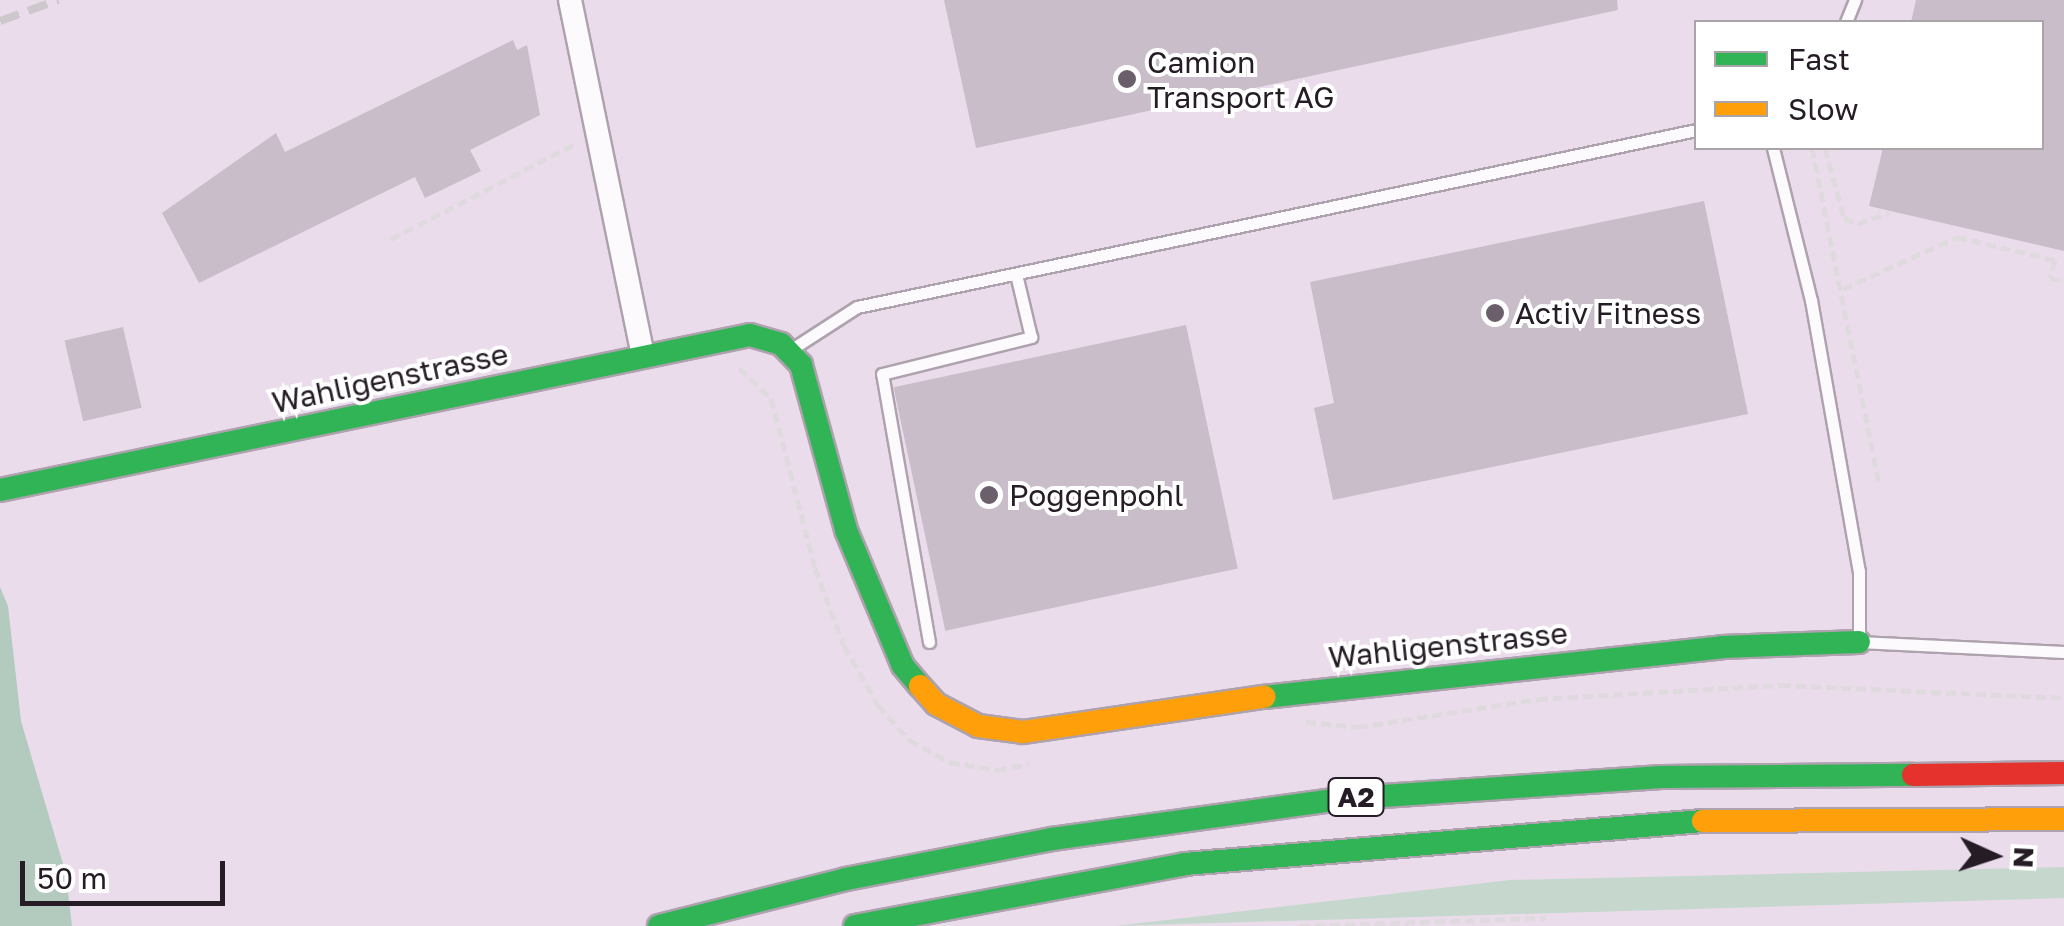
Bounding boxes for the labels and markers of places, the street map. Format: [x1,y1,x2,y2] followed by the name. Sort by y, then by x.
[1147,44,1334,114] place label: Camion Transport AG
[1116,68,1138,90] marker: Camion Transport AG
[1515,295,1701,331] place label: Activ Fitness
[1484,302,1506,324] marker: Activ Fitness
[1009,477,1184,513] place label: Poggenpohl
[978,484,1000,506] marker: Poggenpohl

